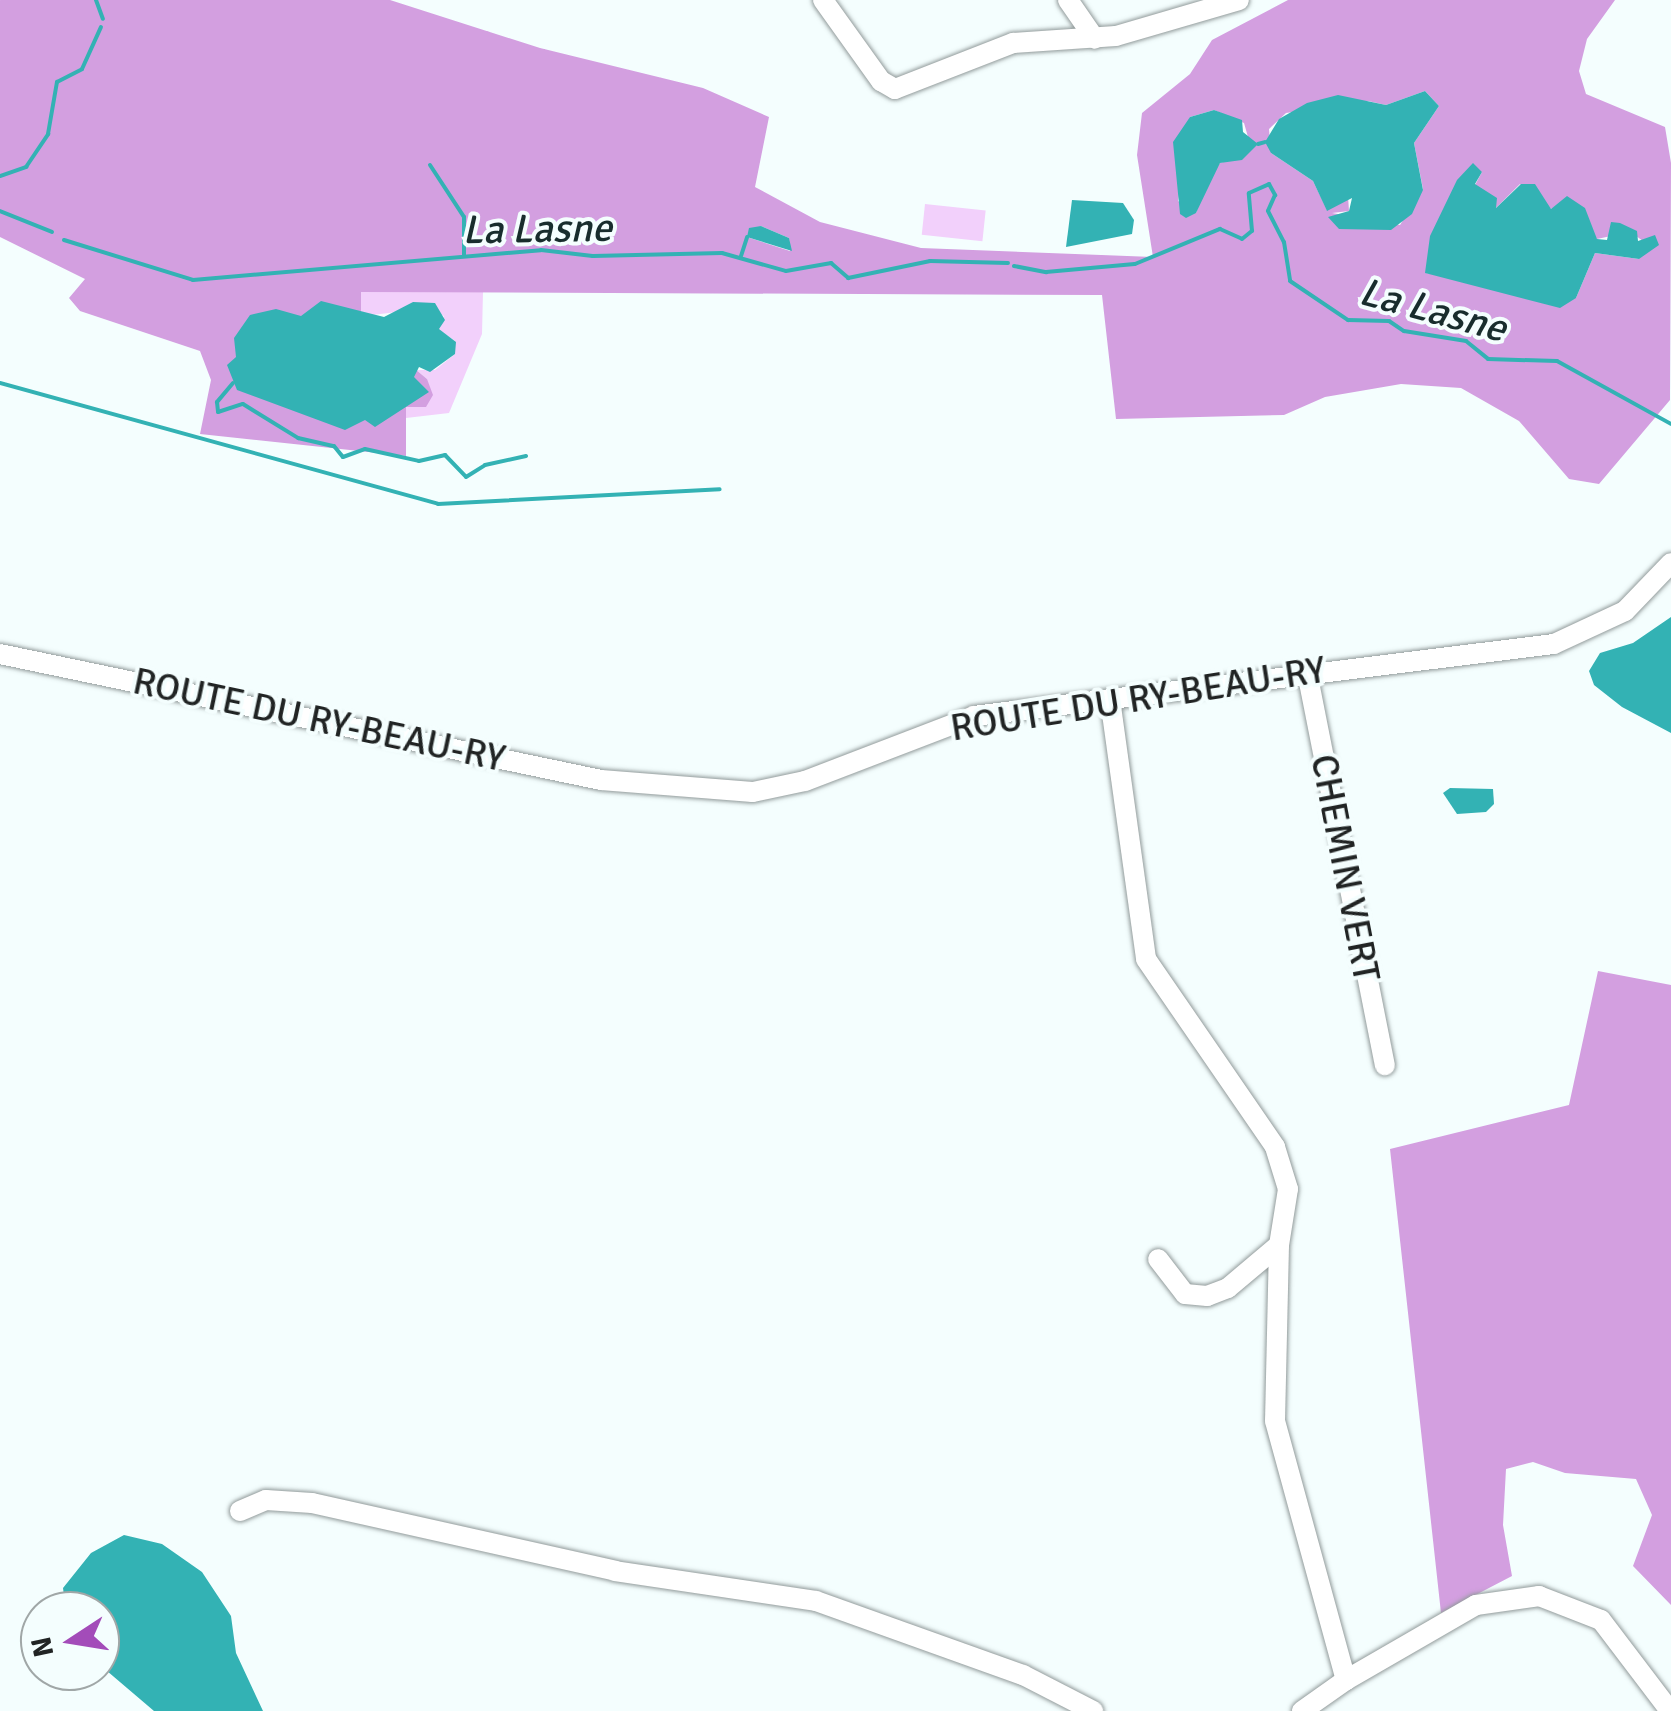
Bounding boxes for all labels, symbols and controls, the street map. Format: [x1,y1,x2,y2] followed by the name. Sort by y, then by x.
[462,204,612,254] water label: La Lasne
[1355,267,1511,353] water label: La Lasne
[947,647,1329,751] street label: ROUTE DU RY-BEAU-RY
[129,658,509,782] street label: ROUTE DU RY-BEAU-RY
[1301,751,1389,985] street label: CHEMIN VERT
[20,1591,120,1691] north arrow
[24,1634,61,1660] text: N

